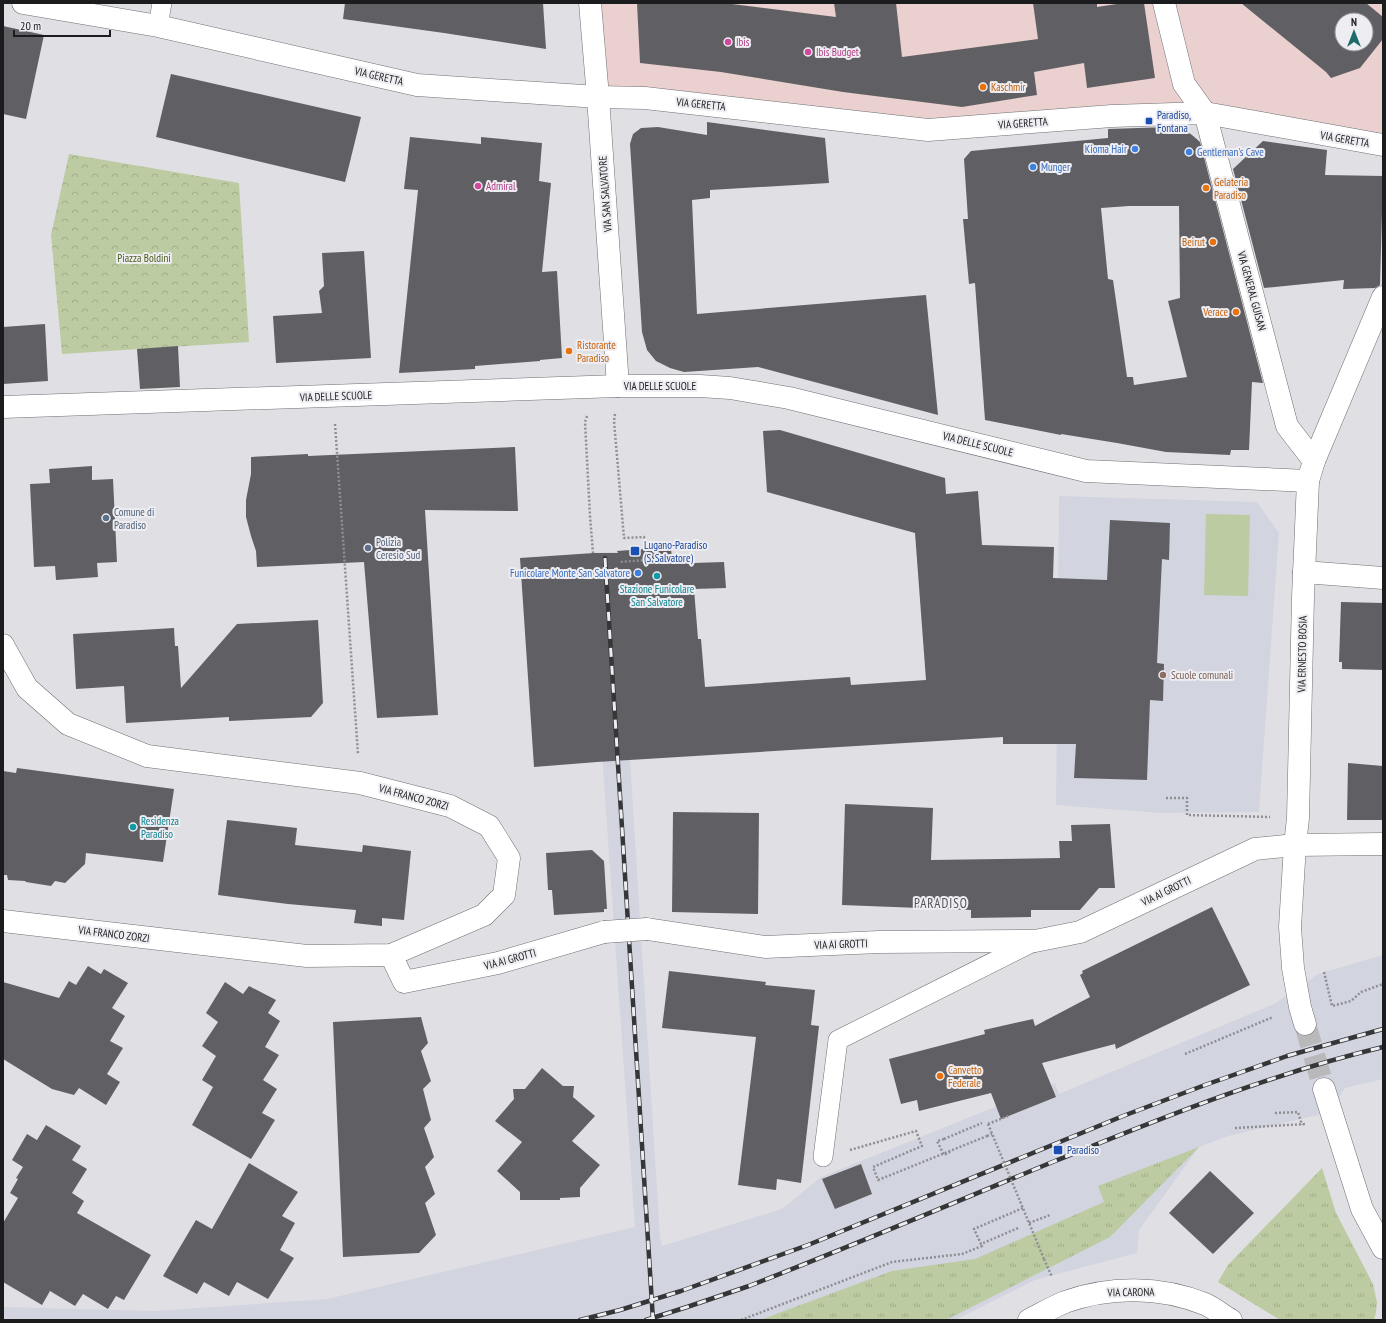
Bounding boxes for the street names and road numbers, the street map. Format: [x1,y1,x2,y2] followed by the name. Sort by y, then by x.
[352,63,406,89] street label: VIA GERETTA
[675,94,727,114] street label: VIA GERETTA
[997,114,1049,132] street label: VIA GERETTA
[1318,128,1371,150] street label: VIA GERETTA
[595,155,615,234] street label: VIA SAN SALVATORE
[1234,249,1269,332] street label: VIA GENERAL GUISAN
[623,379,696,393] street label: VIA DELLE SCUOLE
[299,388,373,404] street label: VIA DELLE SCUOLE
[940,428,1015,460] street label: VIA DELLE SCUOLE
[1294,615,1310,693] street label: VIA ERNESTO BOSIA
[377,781,450,813] street label: VIA FRANCO ZORZI
[1138,873,1193,909] street label: VIA AI GROTTI
[77,923,150,945] street label: VIA FRANCO ZORZI
[813,936,868,952] street label: VIA AI GROTTI
[481,945,538,973] street label: VIA AI GROTTI
[1106,1285,1155,1299] street label: VIA CARONA

